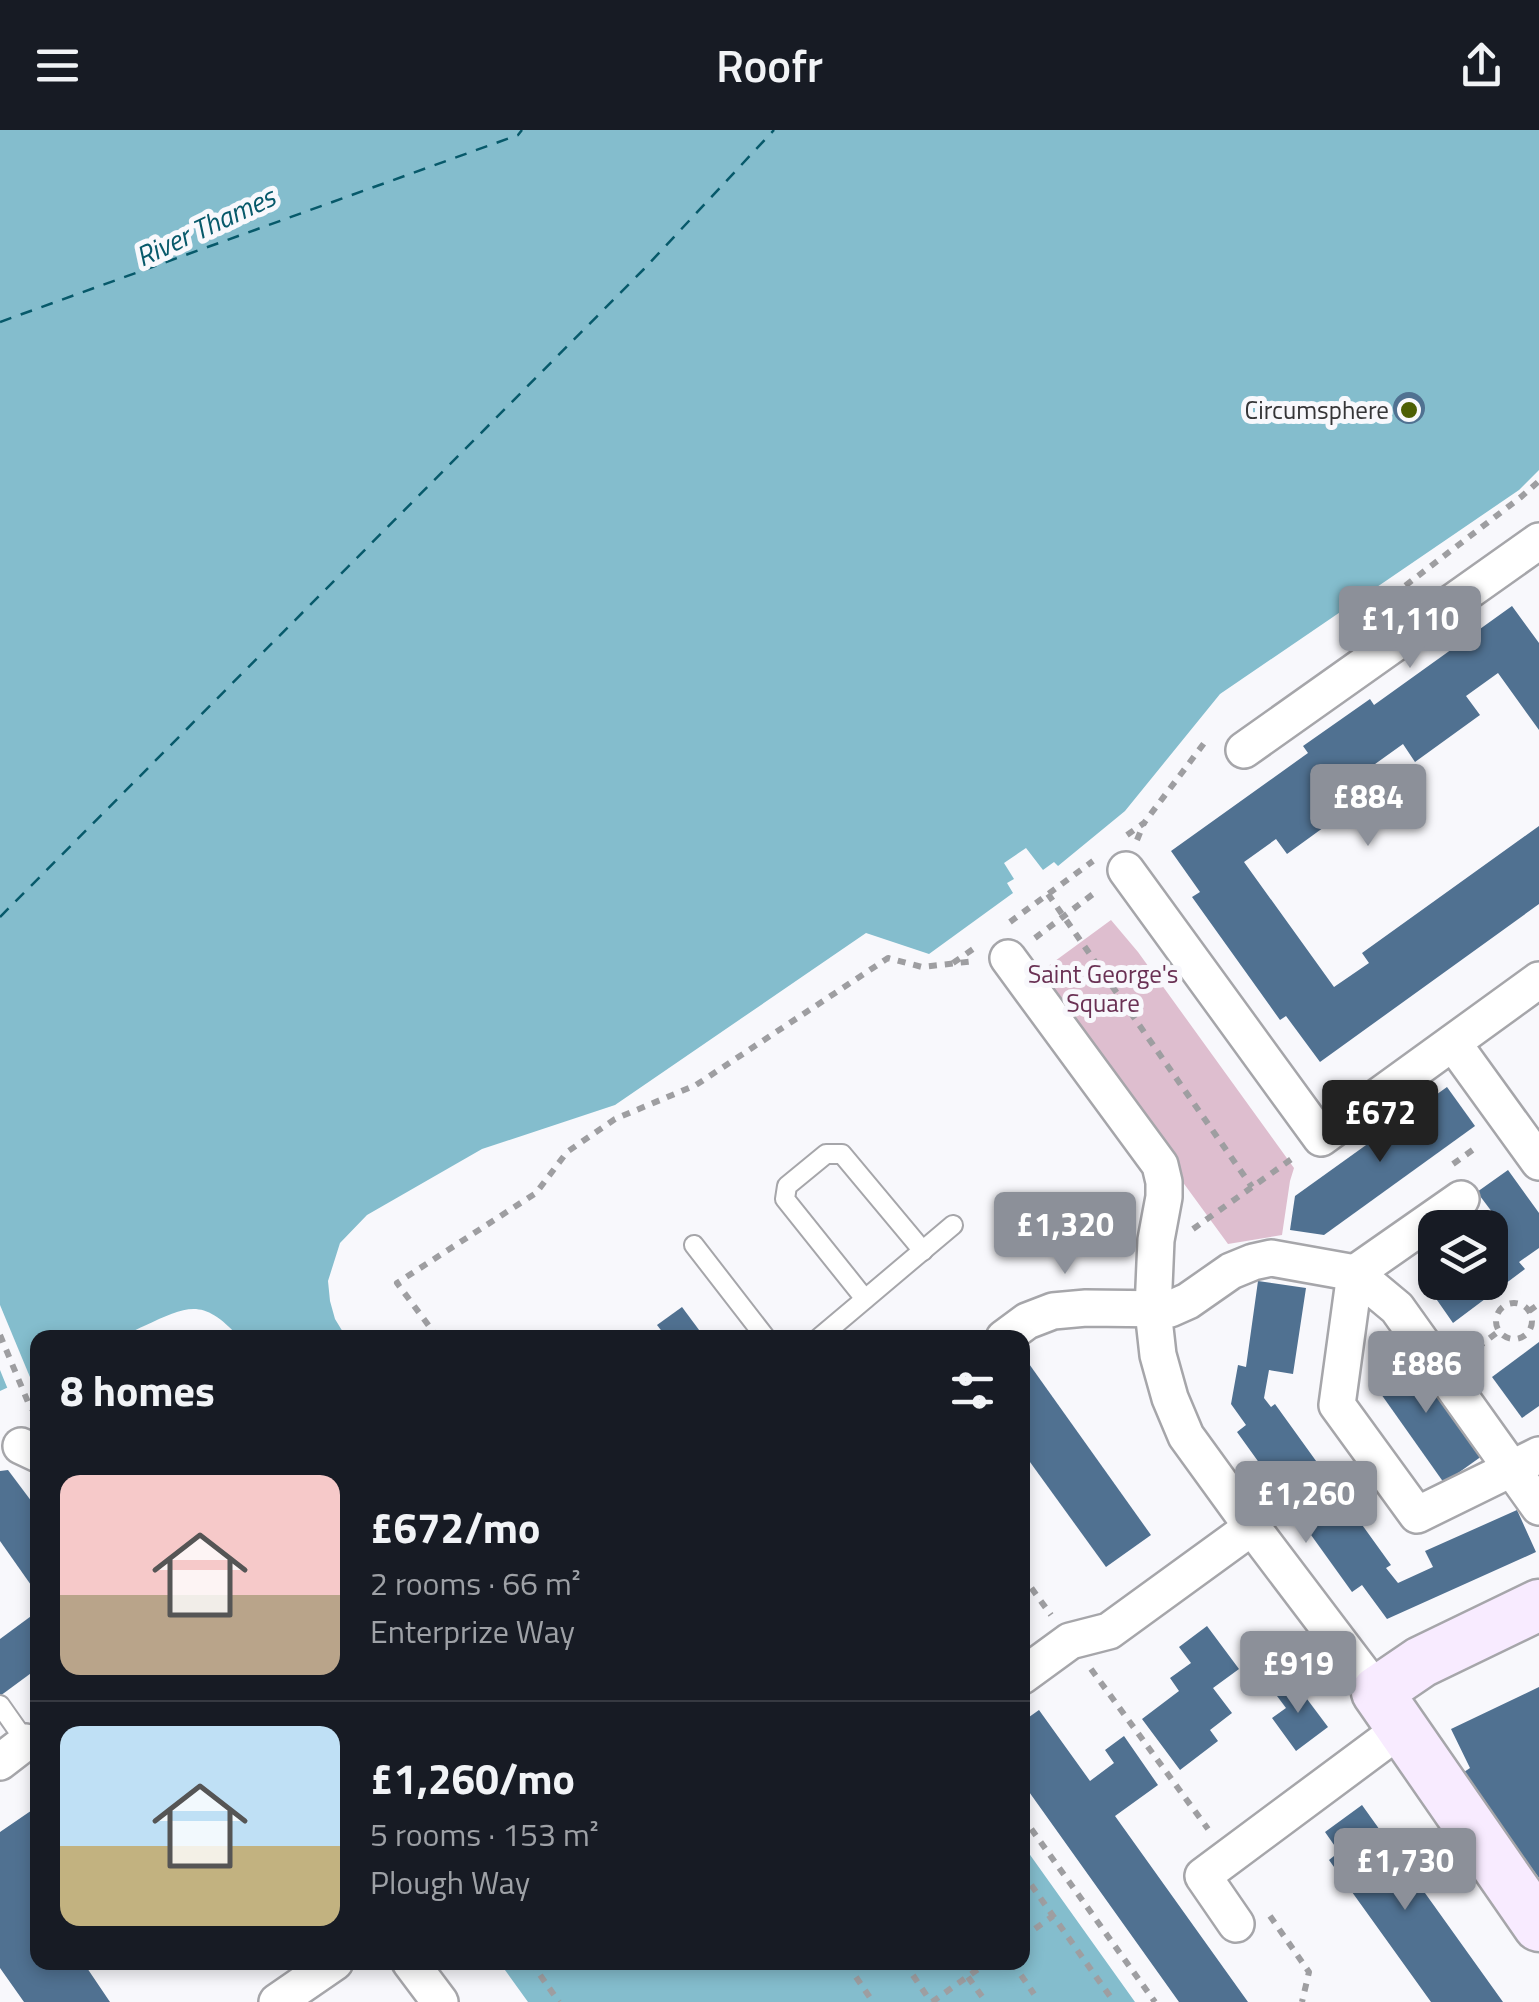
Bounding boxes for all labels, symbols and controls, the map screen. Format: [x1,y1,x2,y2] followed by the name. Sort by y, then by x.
[716,31,823,99] text: Roofr
[30,38,85,93] icon: menu
[1454,38,1509,93] icon: share
[128,174,284,277] water label: River Thames
[1245,391,1389,429] place label: Circumsphere
[1398,399,1420,421] marker: Circumsphere
[1329,586,1491,671] pin: £1,110
[1361,594,1459,642] text: £1,110
[1309,764,1427,849] pin: £884
[1332,772,1404,820] text: £884
[1028,955,1178,1022] park label: Saint George's Square
[1321,1080,1439,1165] pin: £672
[1344,1088,1416,1136] text: £672
[984,1192,1146,1277] pin: £1,320
[1016,1200,1114,1248] text: £1,320
[1418,1210,1508,1300] map controls
[1418,1210,1508,1300] button: layers
[1367,1331,1485,1416] pin: £886
[1390,1339,1462,1387] text: £886
[60,1358,215,1422] text: 8 homes
[945,1363,1000,1418] icon: filters
[1225,1461,1387,1546] pin: £1,260
[1257,1469,1355,1517] text: £1,260
[370,1495,540,1559] text: £672/mo
[140,1515,260,1635] icon: home
[370,1559,581,1607] text: 2 rooms · 66 m²
[370,1607,575,1655] text: Enterprize Way
[1239,1631,1357,1716] pin: £919
[1262,1639,1334,1687] text: £919
[370,1746,575,1810] text: £1,260/mo
[140,1766,260,1886] icon: home
[370,1810,599,1858] text: 5 rooms · 153 m²
[1324,1828,1486,1913] pin: £1,730
[1356,1836,1454,1884] text: £1,730
[370,1858,530,1906] text: Plough Way

